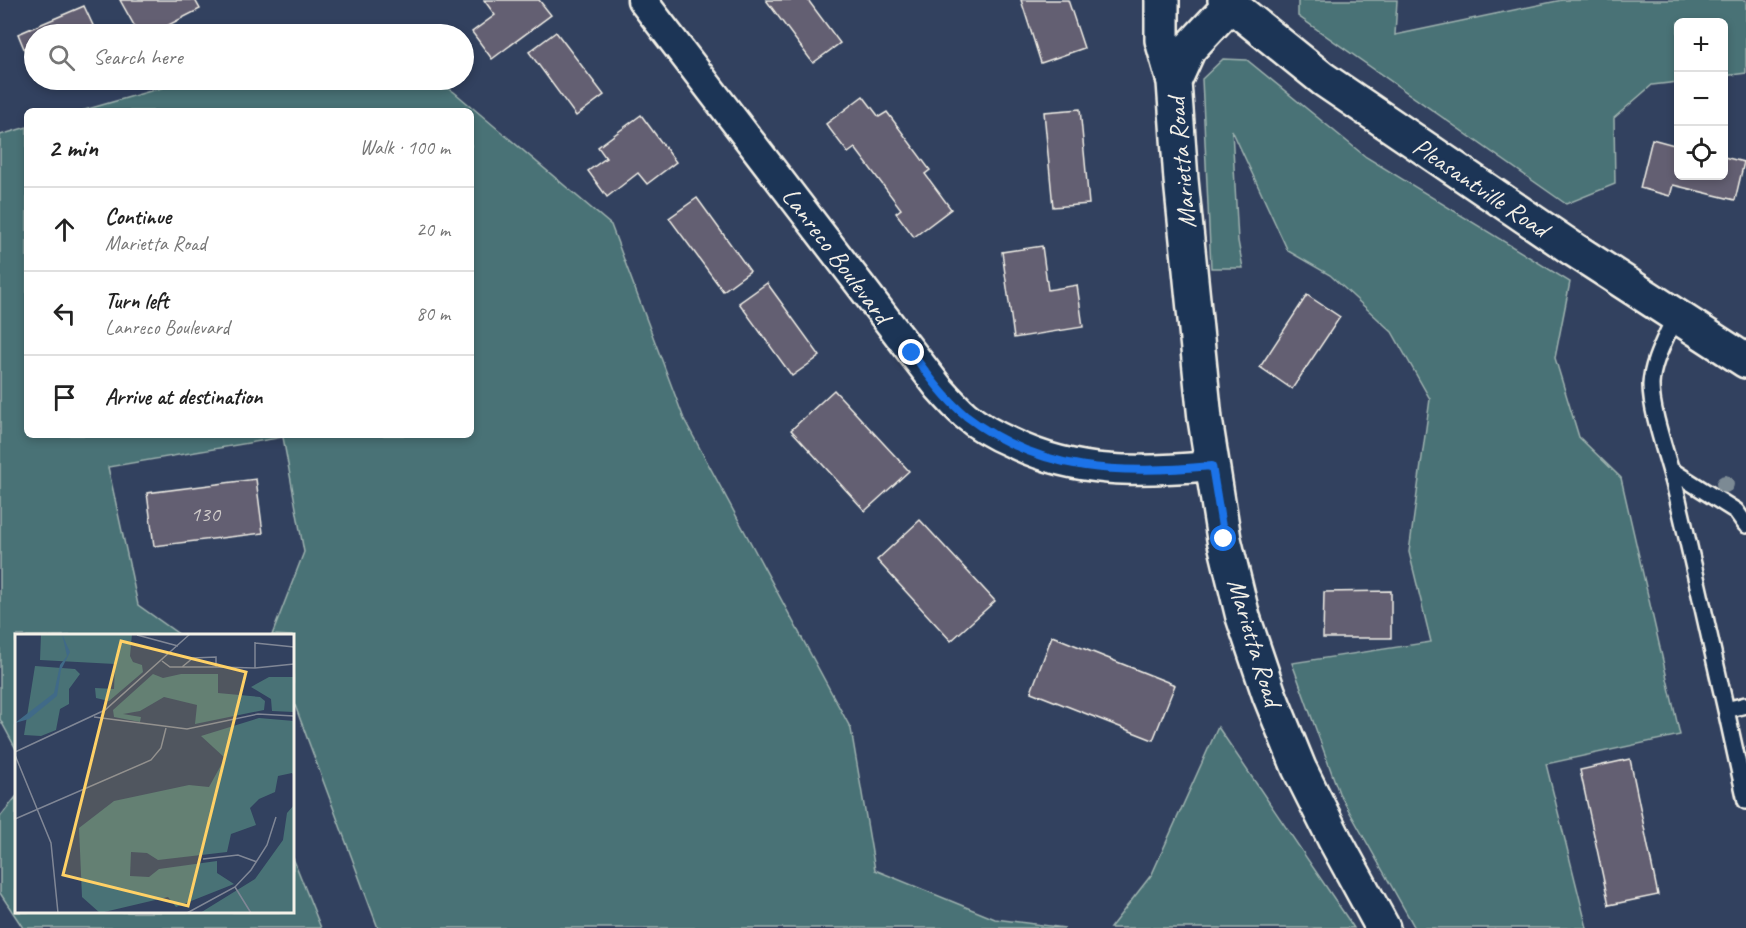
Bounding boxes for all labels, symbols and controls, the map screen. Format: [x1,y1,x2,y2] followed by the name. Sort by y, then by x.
[1674,18,1728,180] map controls
[1674,18,1728,72] button: +
[24,24,474,90] search box
[45,41,78,74] icon: search
[93,43,183,71] text: Search here
[1674,72,1728,126] button: −
[1159,92,1204,230] street label: Marietta Road
[1674,126,1728,180] button: locate
[1406,130,1558,247] street label: Pleasantville Road
[48,131,98,164] text: 2 min
[360,135,450,160] text: Walk · 100 m
[775,181,901,333] street label: Lanreco Boulevard
[105,203,171,231] text: Continue
[48,213,81,246] icon: ahead
[416,217,450,242] text: 20 m
[105,231,206,256] text: Marietta Road
[105,287,169,315] text: Turn left
[48,297,81,330] icon: left
[416,301,450,326] text: 80 m
[105,315,229,340] text: Lanreco Boulevard
[898,339,924,365] route end
[48,381,81,414] icon: arrive
[105,383,262,411] text: Arrive at destination
[190,500,222,528] house number: 130
[1210,525,1236,551] route start
[1220,574,1291,713] street label: Marietta Road
[15,634,294,913] inset map

